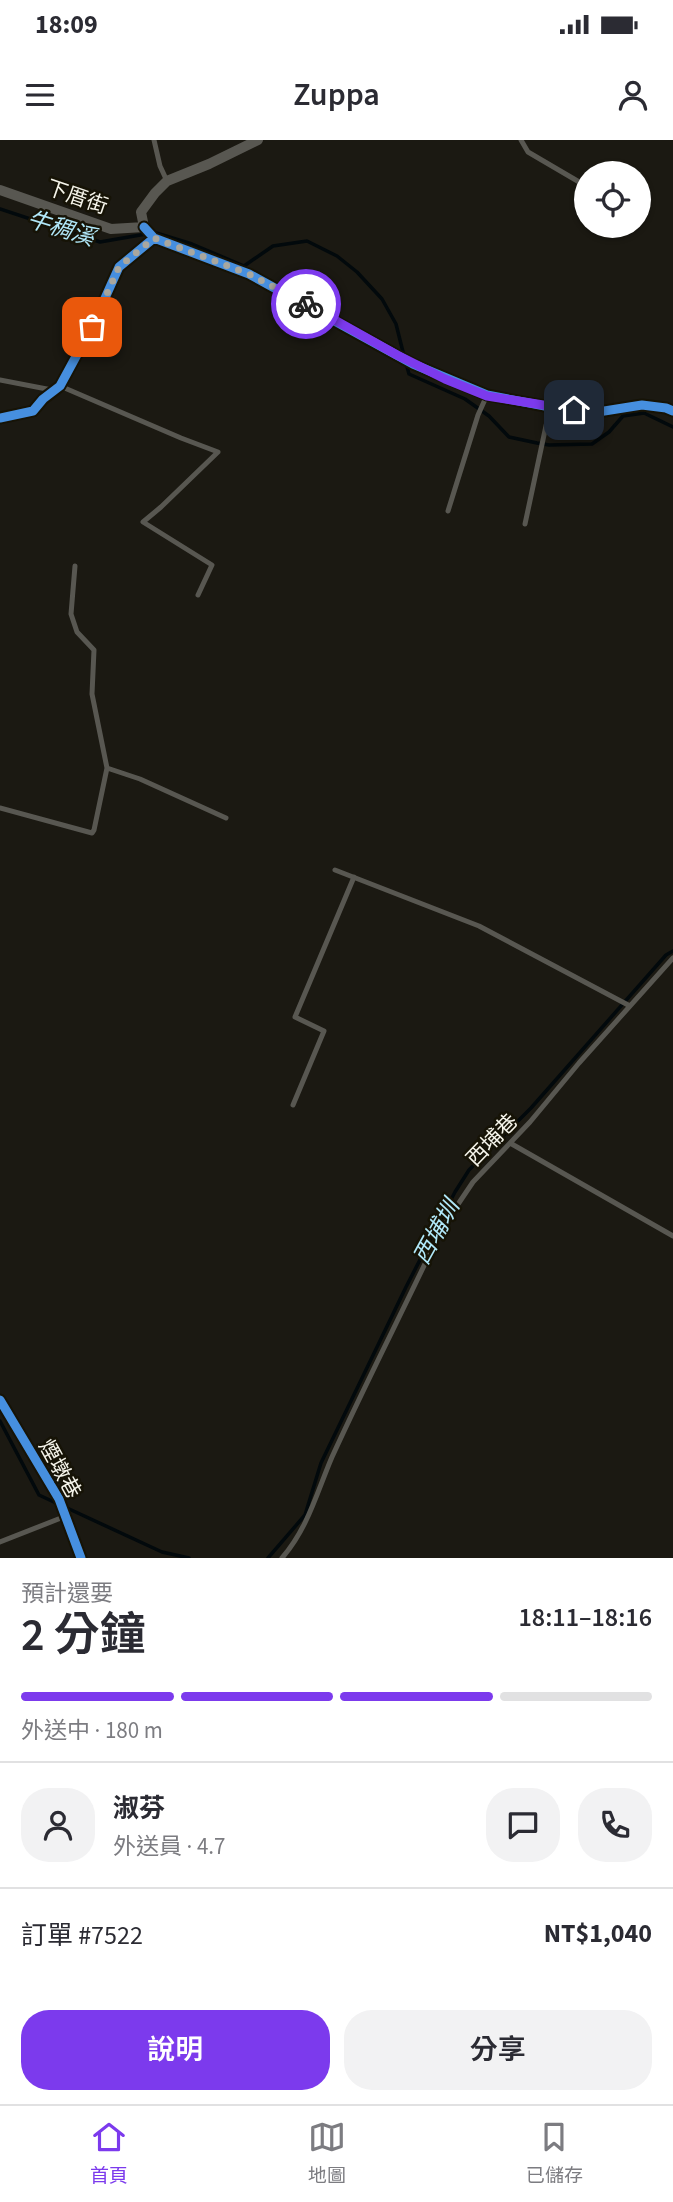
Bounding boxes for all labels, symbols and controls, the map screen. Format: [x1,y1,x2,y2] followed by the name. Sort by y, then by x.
[35,6,98,43] text: 18:09
[293,72,380,118] text: Zuppa
[21,76,59,114] icon: menu
[614,76,652,114] icon: person
[574,161,651,238] map controls
[574,161,651,238] button: locate
[42,173,112,221] street label: 下厝街
[23,203,102,255] water label: 牛稠溪
[271,269,341,339] courier
[287,285,325,323] icon: bike
[62,297,122,357] pin
[73,308,111,346] icon: bag
[544,380,604,440] pin
[555,391,593,429] icon: home
[459,1107,525,1173] street label: 西埔巷
[405,1191,469,1270] water label: 西埔圳
[32,1434,88,1504] street label: 煙墩巷
[21,1577,113,1610] text: 預計還要
[519,1599,652,1636] text: 18:11–18:16
[21,1603,146,1668] text: 2 分鐘
[21,1714,163,1747] text: 外送中 · 180 m
[21,1788,95,1862] button: person
[486,1788,560,1862] button: chat
[578,1788,652,1862] button: phone
[113,1790,165,1827] text: 淑芬
[113,1830,226,1863] text: 外送員 · 4.7
[544,1915,652,1952] text: NT$1,040
[21,1917,143,1954] text: 訂單 #7522
[21,2010,330,2090] button: 說明
[344,2010,652,2090] button: 分享
[90,2118,128,2190] tab: 首頁
[308,2118,346,2190] tab: 地圖
[526,2118,583,2190] tab: 已儲存

